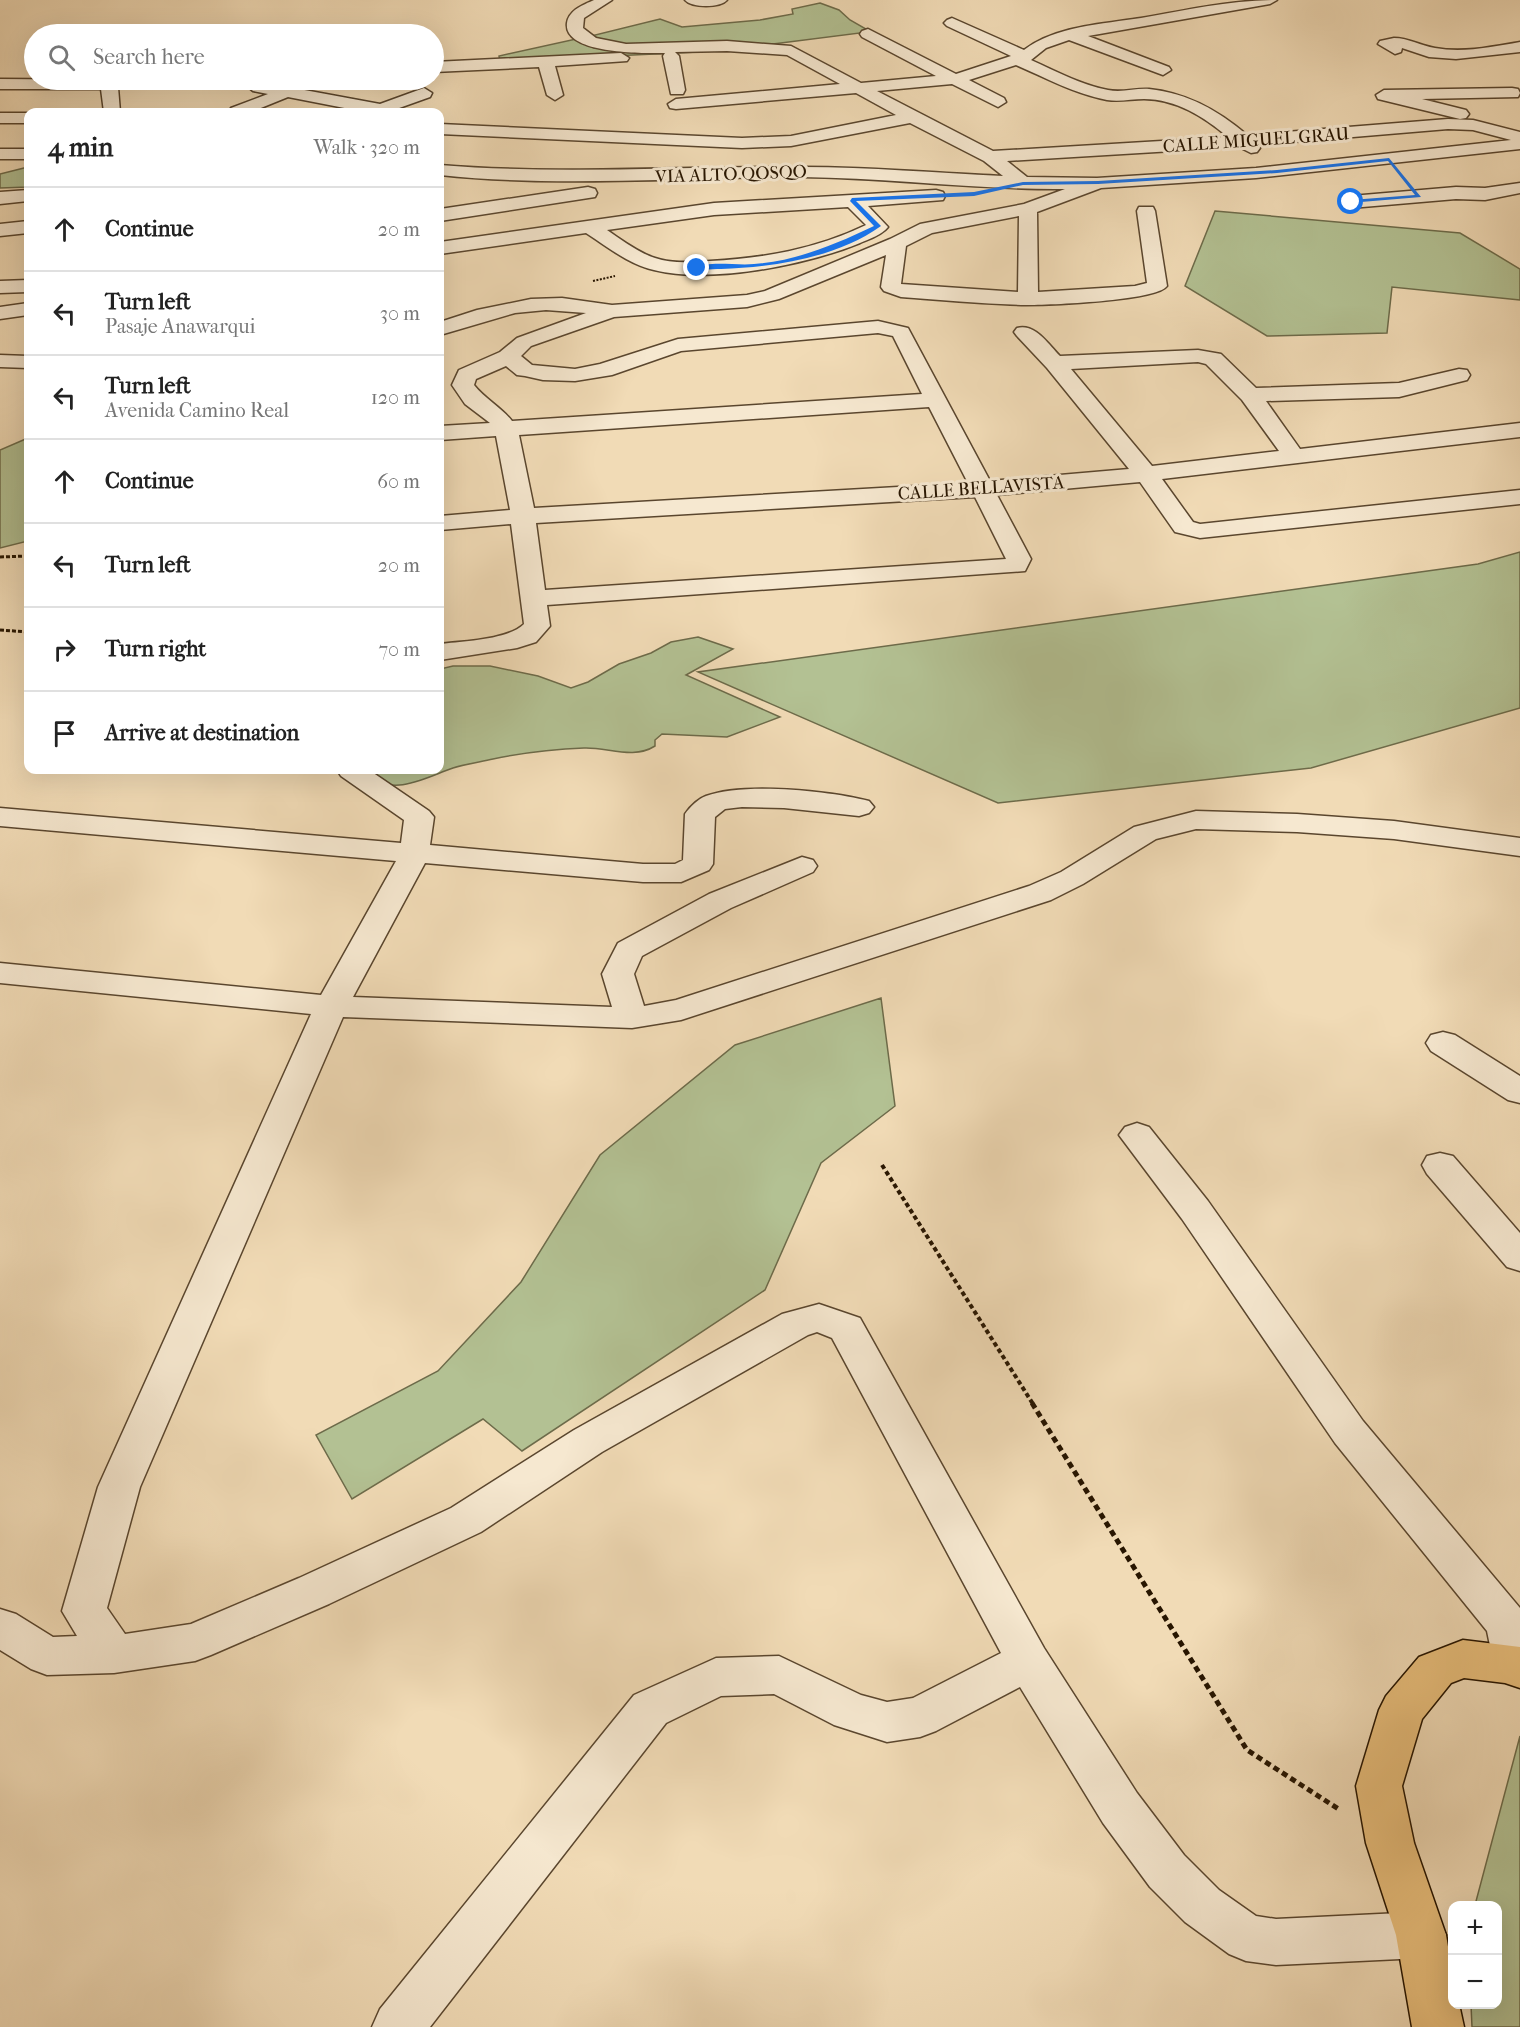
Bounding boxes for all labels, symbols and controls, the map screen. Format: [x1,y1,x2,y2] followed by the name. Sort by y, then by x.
[24,24,444,90] search box
[45,41,78,74] icon: search
[93,44,205,70] text: Search here
[1162,124,1350,157] street label: CALLE MIGUEL GRAU
[48,132,113,163] text: 4 min
[314,136,420,159] text: Walk · 320 m
[654,161,807,188] street label: VIA ALTO QOSQO
[1337,188,1363,214] route start
[48,213,81,246] icon: ahead
[105,216,194,242] text: Continue
[378,218,420,241] text: 20 m
[683,254,709,280] route end
[105,289,191,315] text: Turn left
[48,297,81,330] icon: left
[380,302,420,325] text: 30 m
[105,315,255,338] text: Pasaje Anawarqui
[105,373,191,399] text: Turn left
[48,381,81,414] icon: left
[371,386,420,409] text: 120 m
[105,399,289,422] text: Avenida Camino Real
[48,465,81,498] icon: ahead
[105,468,194,494] text: Continue
[377,470,420,493] text: 60 m
[897,472,1065,505] street label: CALLE BELLAVISTA
[48,549,81,582] icon: left
[105,552,191,578] text: Turn left
[378,554,420,577] text: 20 m
[48,633,81,666] icon: right
[105,636,206,662] text: Turn right
[378,638,420,661] text: 70 m
[48,717,81,750] icon: arrive
[105,720,299,746] text: Arrive at destination
[1448,1901,1502,2009] map controls
[1448,1901,1502,1955] button: +
[1448,1955,1502,2009] button: −

